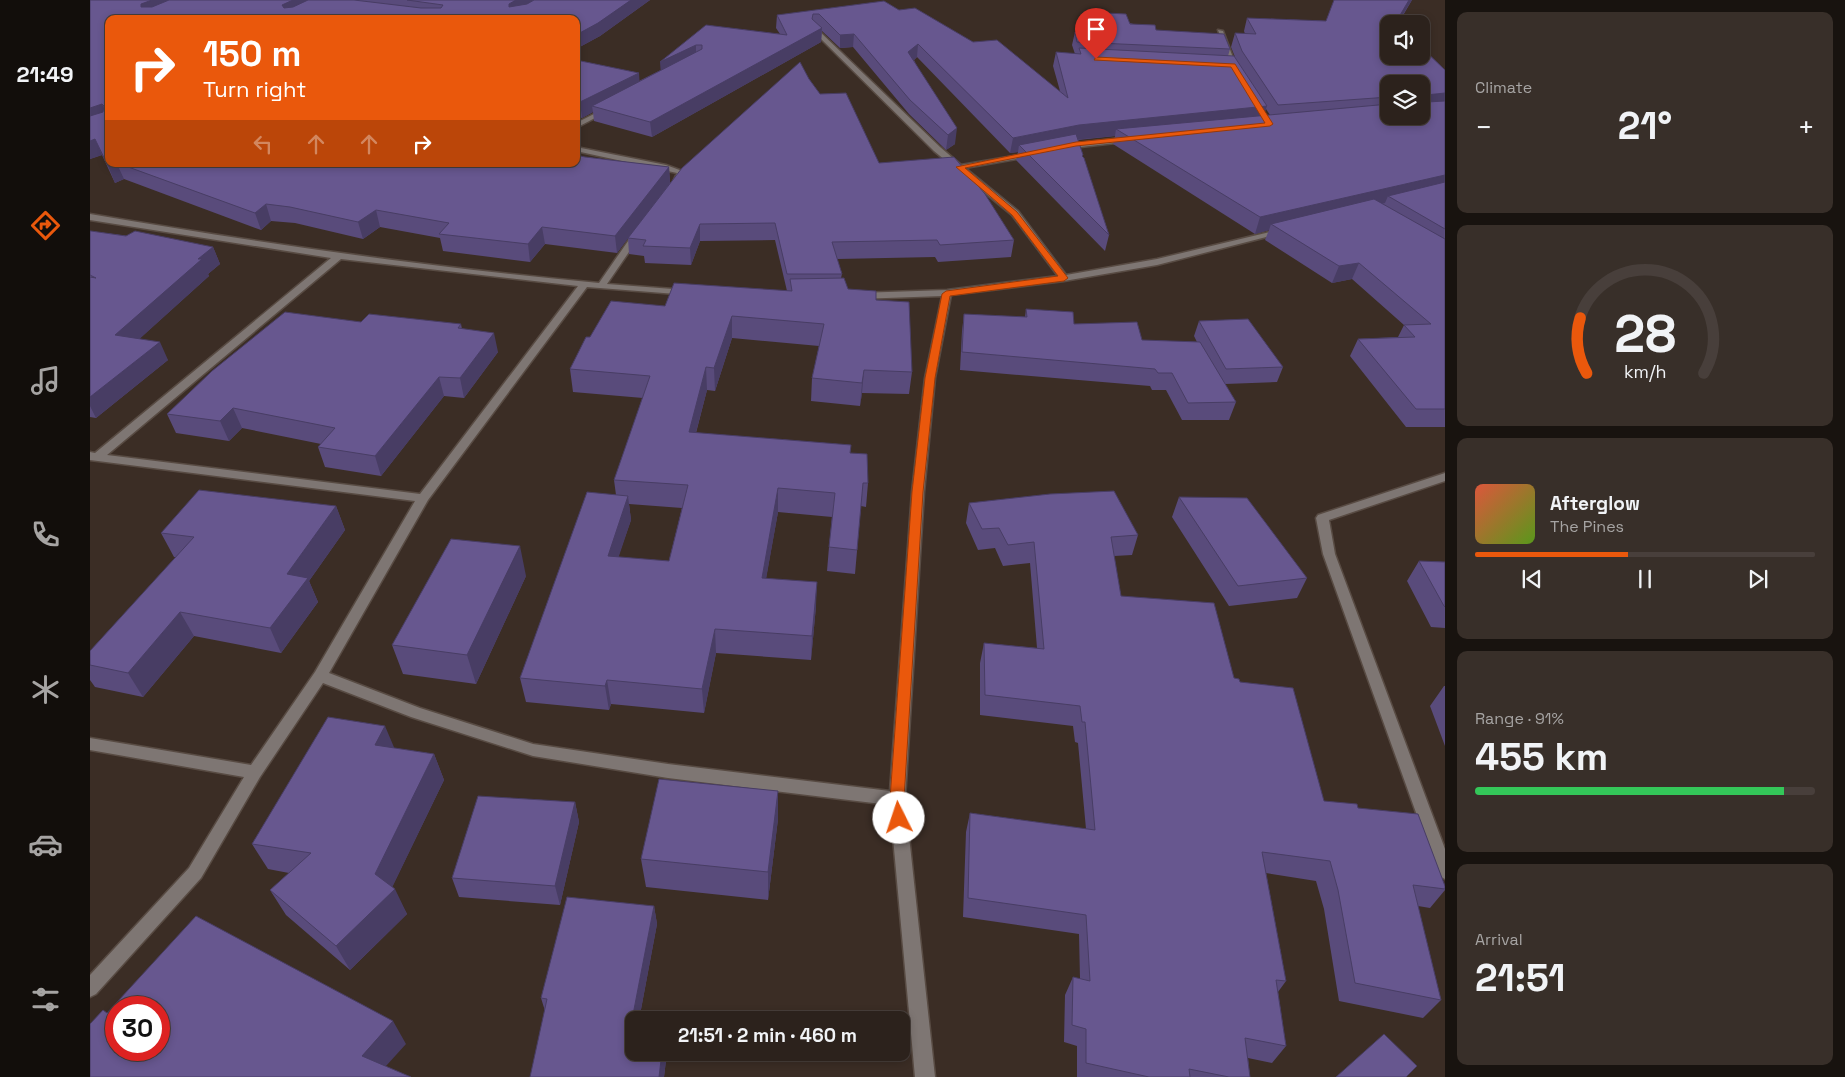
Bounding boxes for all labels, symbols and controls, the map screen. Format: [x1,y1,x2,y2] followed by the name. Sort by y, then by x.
[1075,8,1117,59] pin
[1082,15,1110,43] icon: arrive
[1380,15,1430,125] map controls
[1380,15,1430,65] button: sound
[203,32,301,76] text: 150 m
[120,35,185,100] icon: right
[16,60,74,88] text: 21:49
[203,75,306,103] text: Turn right
[1380,75,1430,125] button: layers
[1475,77,1532,98] text: Climate
[1618,102,1672,150] text: 21°
[1475,109,1492,145] text: −
[1798,109,1815,145] text: +
[249,130,277,158] icon: left
[302,130,330,158] icon: ahead
[355,130,383,158] icon: ahead
[408,130,436,158] icon: right
[28,208,63,243] icon: directions
[1614,301,1676,367] text: 28
[1624,360,1666,383] text: km/h
[28,363,63,398] icon: music
[1550,491,1640,516] text: Afterglow
[1550,516,1624,537] text: The Pines
[28,517,63,552] icon: phone
[1518,565,1546,593] icon: previous
[1631,565,1659,593] icon: pause
[1744,565,1772,593] icon: next
[28,672,63,707] icon: climate
[1475,708,1564,729] text: Range · 91%
[1475,733,1608,781] text: 455 km
[872,791,924,843] position arrow
[28,827,63,862] icon: car
[1475,929,1523,950] text: Arrival
[1475,954,1565,1002] text: 21:51
[28,982,63,1017] icon: filters
[105,996,170,1061] speed limit sign: 30
[678,1023,857,1048] text: 21:51 · 2 min · 460 m

